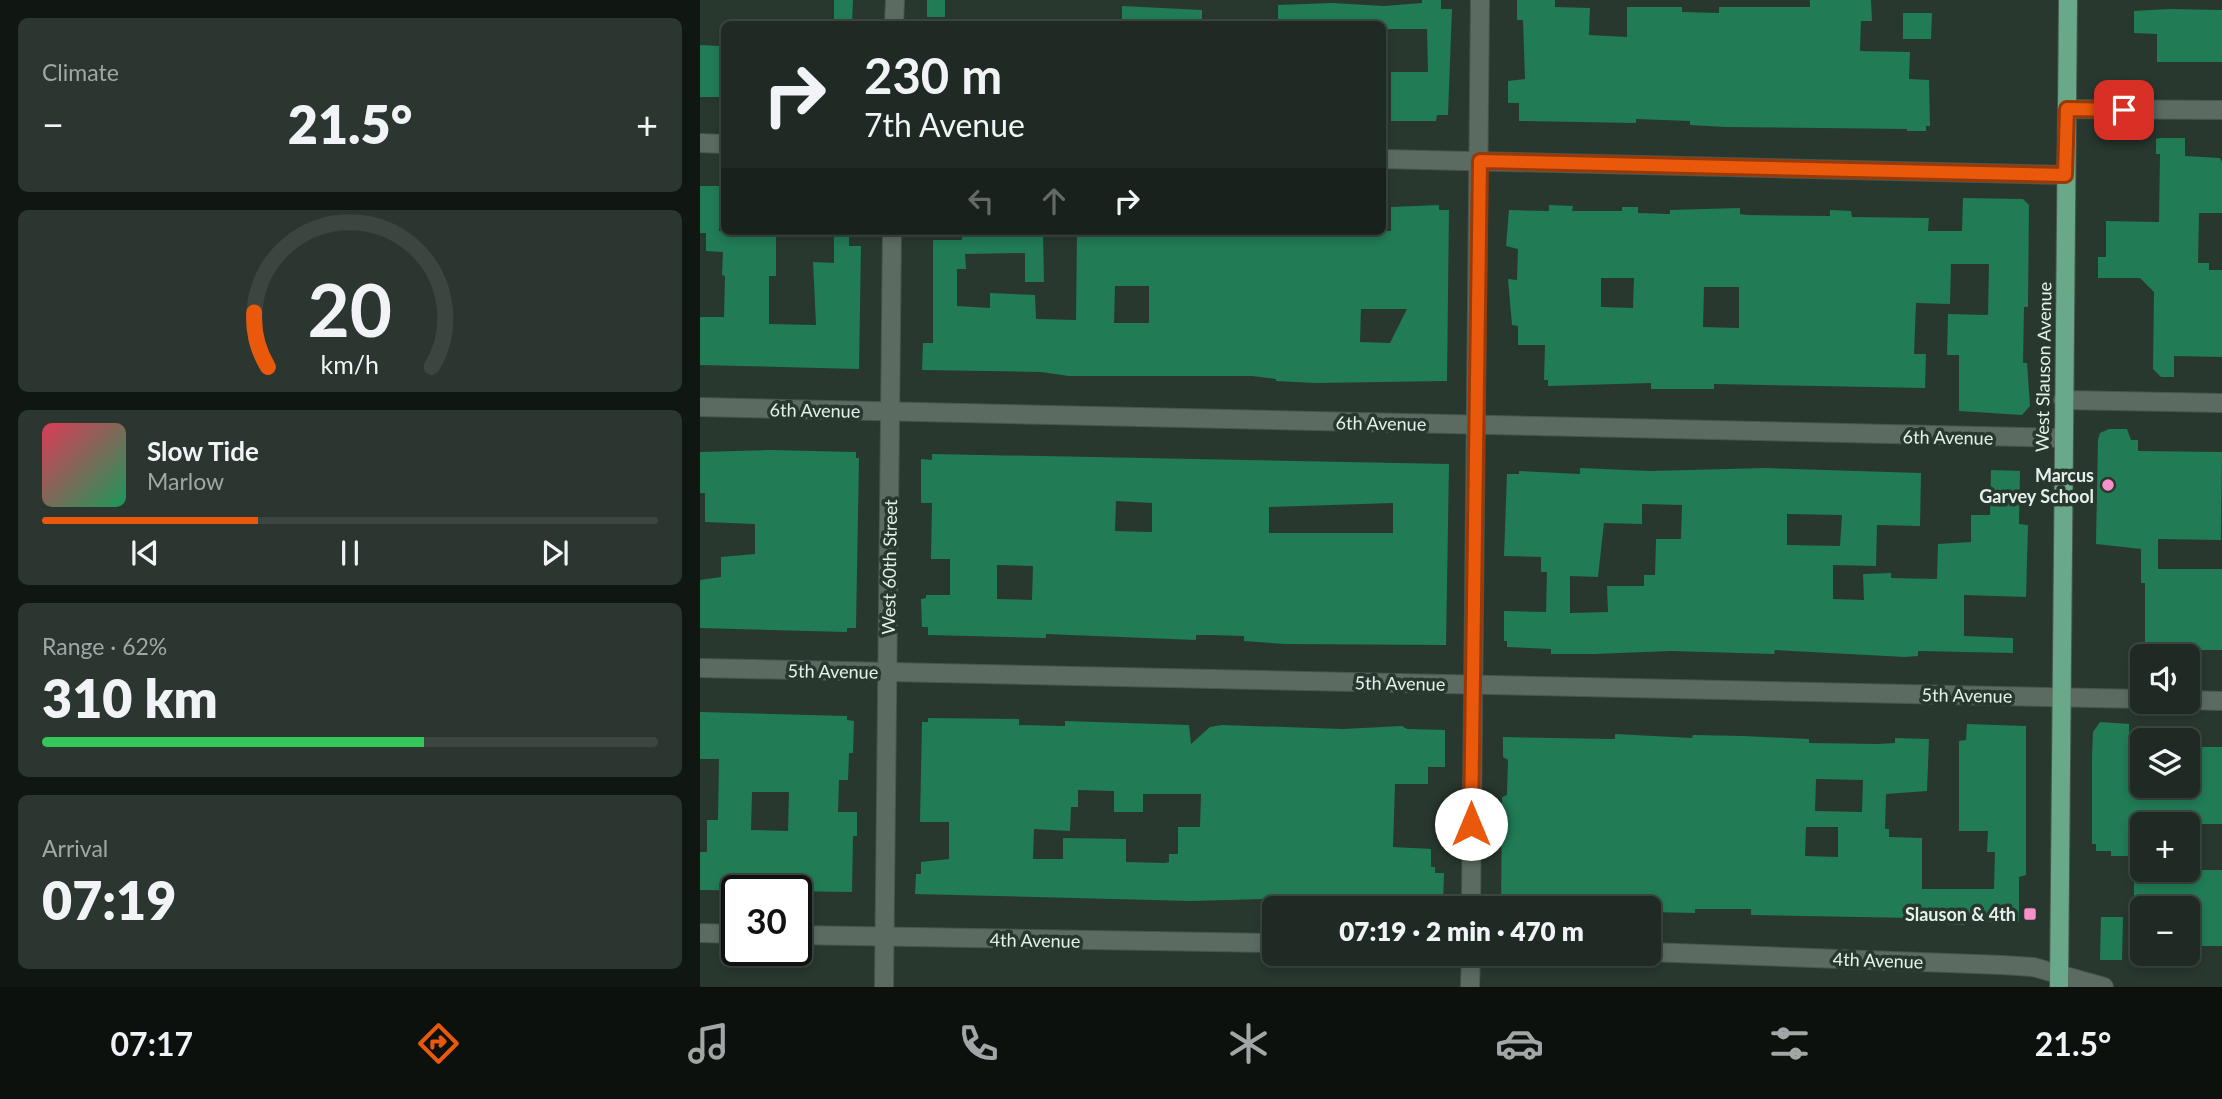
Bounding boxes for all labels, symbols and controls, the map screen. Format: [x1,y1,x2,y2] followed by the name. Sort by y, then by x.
[864,46,1002,104] text: 230 m
[749,49,840,140] icon: right
[42,58,119,86] text: Climate
[2094,80,2154,140] pin
[2105,91,2143,129] icon: arrive
[288,93,412,155] text: 21.5°
[42,101,64,147] text: −
[636,101,658,147] text: +
[864,105,1025,144] text: 7th Avenue
[962,182,1000,220] icon: left
[1035,182,1073,220] icon: ahead
[1108,182,1146,220] icon: right
[308,266,392,354] text: 20
[2031,282,2055,452] street label: West Slauson Avenue
[321,349,379,379] text: km/h
[770,398,860,422] street label: 6th Avenue
[1336,411,1426,435] street label: 6th Avenue
[1903,425,1993,449] street label: 6th Avenue
[147,435,259,467] text: Slow Tide
[1979,464,2094,507] place label: Marcus Garvey School
[147,467,224,495] text: Marlow
[2100,477,2116,493] marker: Marcus Garvey School
[877,499,901,635] street label: West 60th Street
[126,534,164,572] icon: previous
[331,534,369,572] icon: pause
[536,534,574,572] icon: next
[42,632,167,660] text: Range · 62%
[2130,644,2200,966] map controls
[2130,644,2200,714] button: sound
[788,659,878,683] street label: 5th Avenue
[42,667,218,729] text: 310 km
[1355,671,1445,695] street label: 5th Avenue
[1922,683,2012,707] street label: 5th Avenue
[2130,728,2200,798] button: layers
[1434,787,1508,861] position arrow
[2130,812,2200,882] button: +
[42,834,108,862] text: Arrival
[42,869,176,931] text: 07:19
[721,875,812,966] speed limit sign: 30
[2130,896,2200,966] button: −
[1905,903,2016,925] place label: Slauson & 4th
[2022,906,2038,922] marker: Slauson & 4th
[1339,915,1584,947] text: 07:19 · 2 min · 470 m
[990,928,1080,952] street label: 4th Avenue
[1832,947,1924,973] street label: 4th Avenue
[414,1019,463,1068] icon: directions
[684,1019,733,1068] icon: music
[954,1019,1003,1068] icon: phone
[1224,1019,1273,1068] icon: climate
[1495,1019,1544,1068] icon: car
[1765,1019,1814,1068] icon: filters
[111,1024,193,1063] text: 07:17
[2035,1024,2111,1063] text: 21.5°

